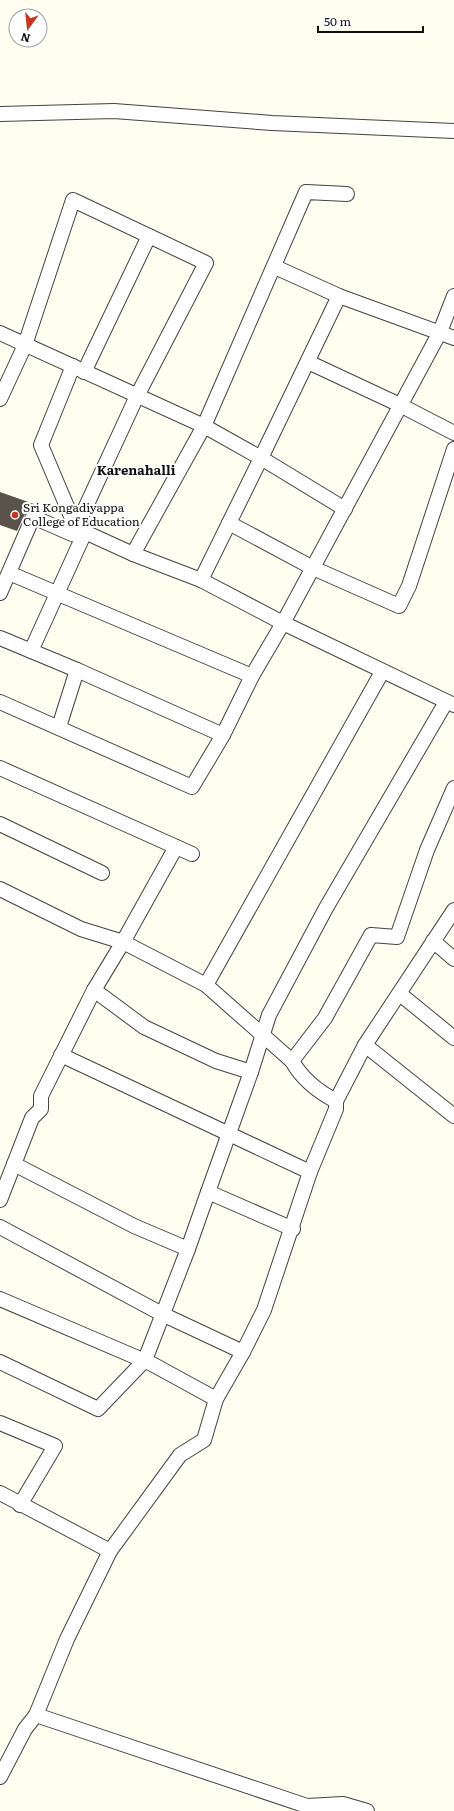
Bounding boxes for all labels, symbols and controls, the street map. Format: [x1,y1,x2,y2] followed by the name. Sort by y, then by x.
[8,8,48,48] north arrow
[318,8,423,34] scale bar
[324,12,351,30] text: 50 m
[19,30,32,48] text: N
[97,460,176,479] district label: Karenahalli
[23,498,140,530] place label: Sri Kongadiyappa College of Education
[10,510,20,520] marker: Sri Kongadiyappa College of Education

